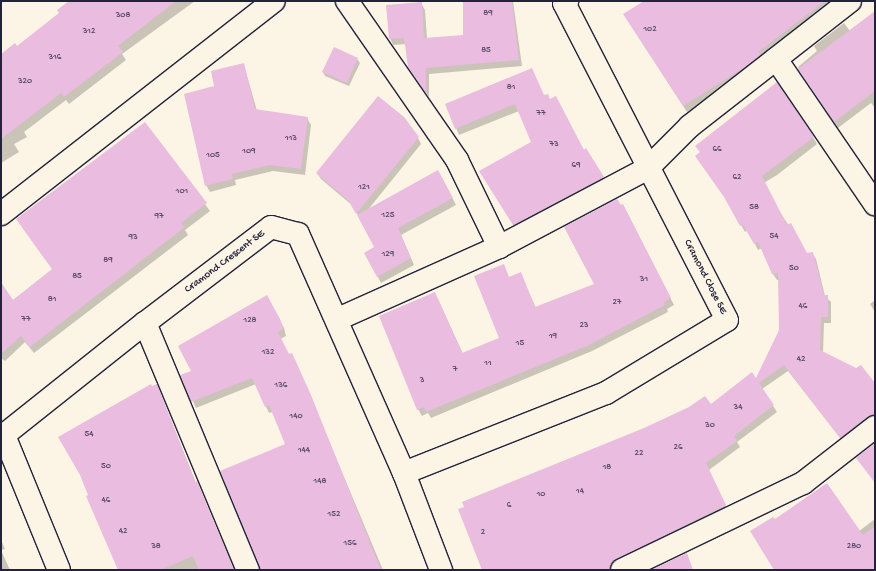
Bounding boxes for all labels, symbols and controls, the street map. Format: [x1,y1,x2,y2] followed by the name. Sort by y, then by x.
[483,9,493,19] house number: 89
[116,11,130,21] house number: 308
[643,25,657,35] house number: 102
[83,27,95,37] house number: 312
[481,46,491,56] house number: 85
[49,53,61,63] house number: 316
[18,77,32,87] house number: 320
[507,83,515,93] house number: 81
[536,109,546,119] house number: 77
[285,134,297,144] house number: 113
[549,140,559,150] house number: 73
[712,145,722,155] house number: 66
[242,147,256,157] house number: 109
[206,151,220,161] house number: 105
[571,161,581,171] house number: 69
[733,173,741,183] house number: 62
[358,183,370,193] house number: 121
[176,187,188,197] house number: 101
[749,203,759,213] house number: 58
[382,211,394,221] house number: 125
[154,212,164,222] house number: 97
[182,228,268,296] street label: Cramond Crescent SE
[770,232,778,242] house number: 54
[128,233,138,243] house number: 93
[680,237,730,317] street label: Cramond Close SE
[382,250,394,260] house number: 129
[103,256,113,266] house number: 89
[789,264,799,274] house number: 50
[72,272,82,282] house number: 85
[640,275,648,285] house number: 31
[48,295,56,305] house number: 81
[612,298,622,308] house number: 27
[799,302,807,312] house number: 46
[21,315,31,325] house number: 77
[244,316,256,326] house number: 128
[579,321,589,331] house number: 23
[549,332,557,342] house number: 19
[516,339,524,349] house number: 15
[262,348,274,358] house number: 132
[797,355,805,365] house number: 42
[484,359,492,369] house number: 11
[453,365,457,375] house number: 7
[420,376,424,386] house number: 3
[275,381,287,391] house number: 136
[734,403,742,413] house number: 34
[289,412,303,422] house number: 140
[705,421,715,431] house number: 30
[85,430,93,440] house number: 54
[674,443,682,453] house number: 26
[298,446,310,456] house number: 144
[635,449,643,459] house number: 22
[101,462,111,472] house number: 50
[603,463,611,473] house number: 18
[314,477,326,487] house number: 148
[576,487,584,497] house number: 14
[537,490,545,500] house number: 10
[102,496,110,506] house number: 46
[507,501,511,511] house number: 6
[328,510,340,520] house number: 152
[119,527,127,537] house number: 42
[481,528,485,538] house number: 2
[344,539,356,549] house number: 156
[151,542,161,552] house number: 38
[847,542,861,552] house number: 280

